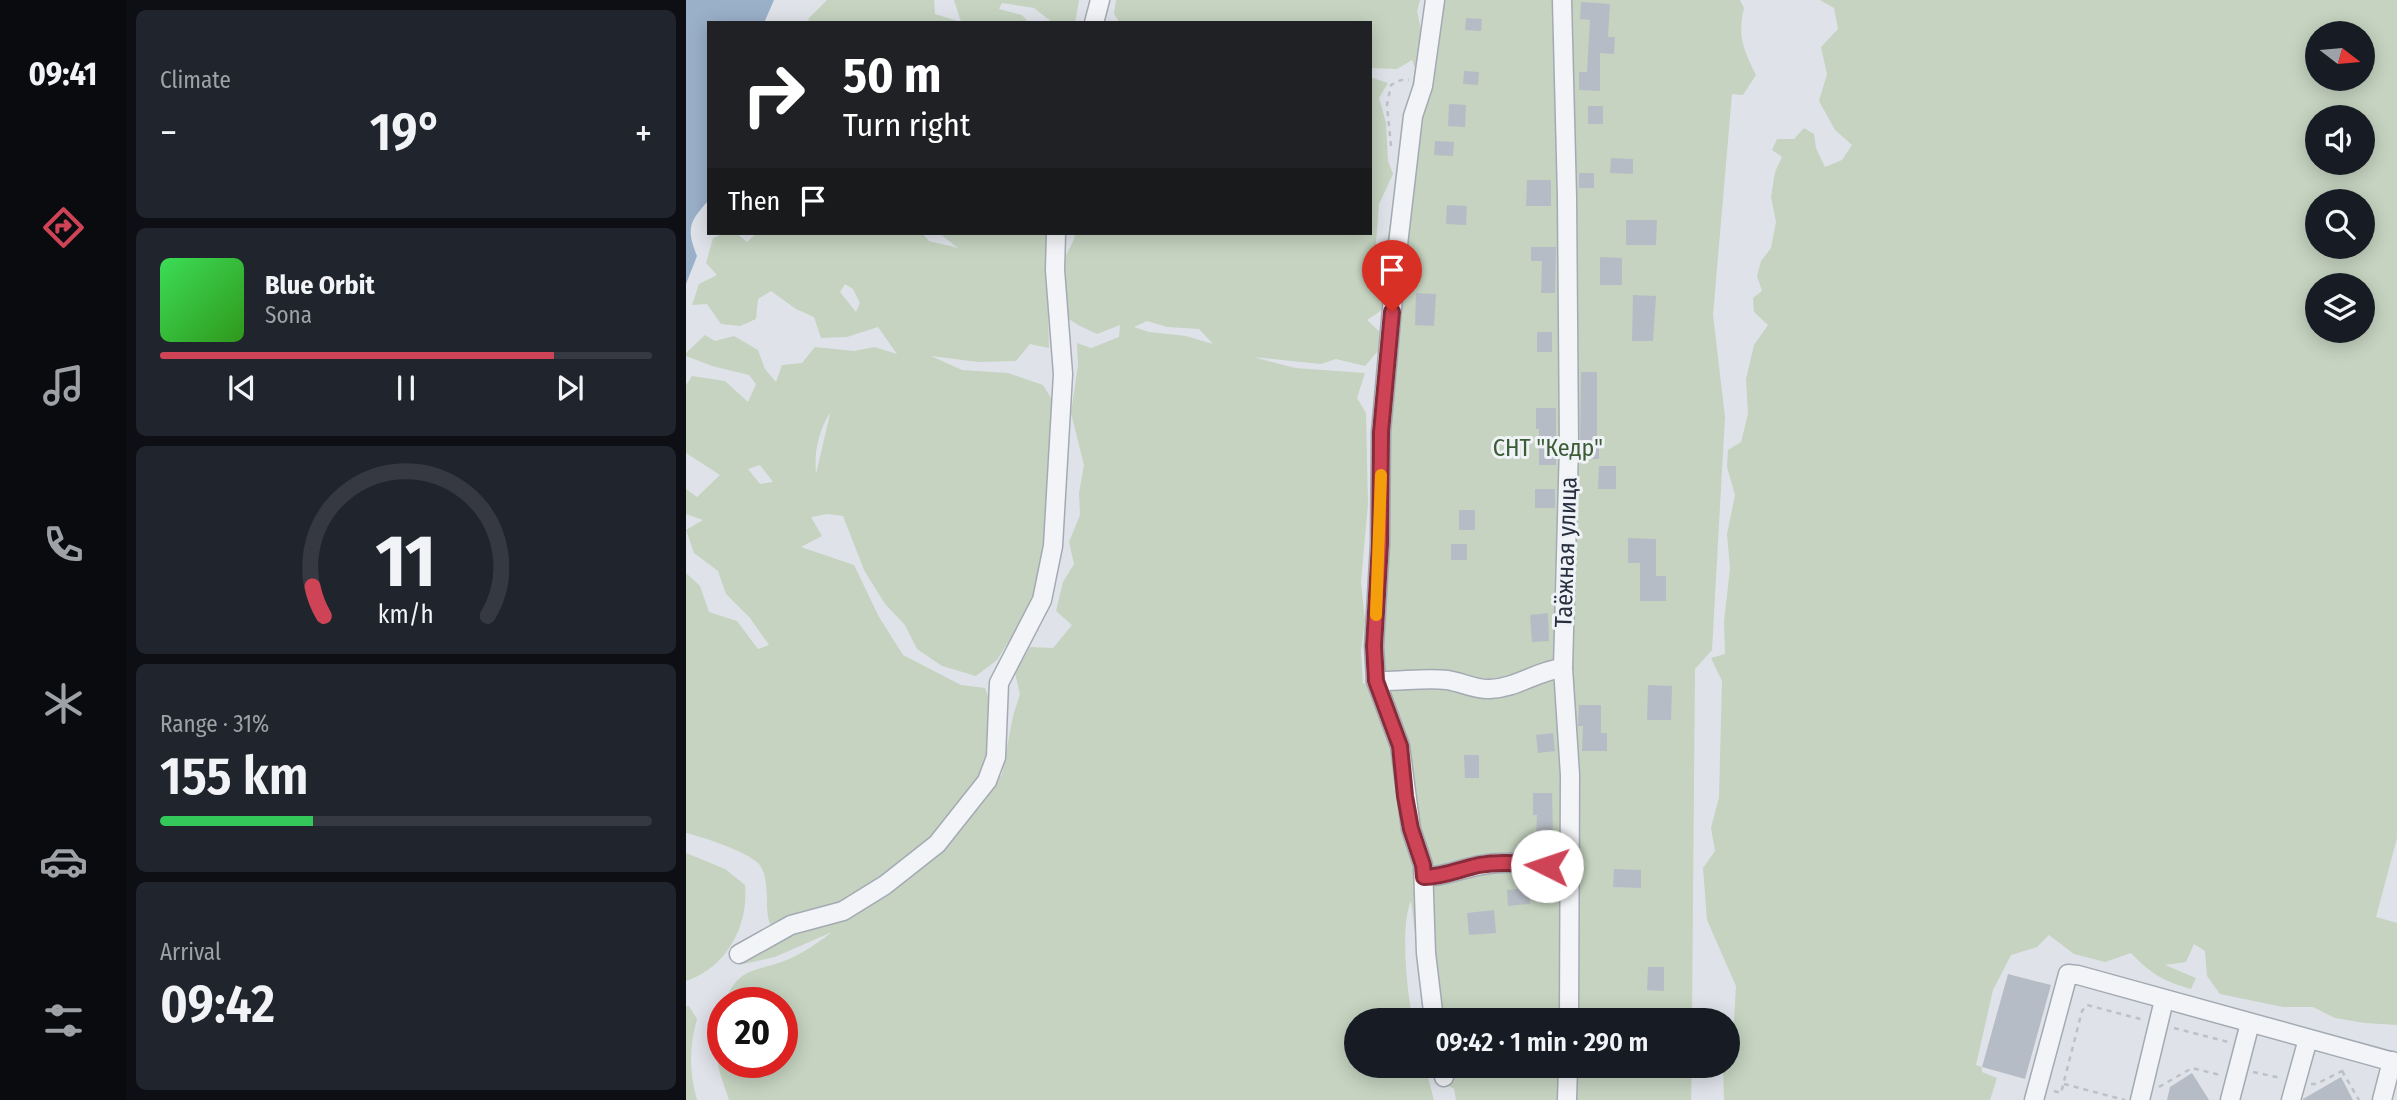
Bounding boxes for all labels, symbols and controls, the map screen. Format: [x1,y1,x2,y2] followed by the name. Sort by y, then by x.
[2305,21,2375,91] north arrow
[2305,21,2375,343] map controls
[843,46,941,105] text: 50 m
[728,49,819,140] icon: right
[29,55,97,93] text: 09:41
[160,66,231,94] text: Climate
[370,101,442,164] text: 19°
[2305,105,2375,175] button: sound
[843,106,970,144] text: Turn right
[160,110,177,156] text: −
[635,110,652,156] text: +
[794,182,832,220] icon: arrive
[728,186,780,217] text: Then
[2305,189,2375,259] button: search
[39,203,88,252] icon: directions
[1362,240,1422,312] pin
[1373,251,1411,289] icon: arrive
[265,270,375,301] text: Blue Orbit
[2305,273,2375,343] button: layers
[265,301,312,329] text: Sona
[39,361,88,410] icon: music
[223,369,261,407] icon: previous
[387,369,425,407] icon: pause
[551,369,589,407] icon: next
[1493,434,1603,462] park label: СНТ "Кедр"
[1549,476,1583,628] street label: Таёжная улица
[376,518,436,605] text: 11
[39,520,88,569] icon: phone
[378,600,434,630] text: km/h
[39,679,88,728] icon: climate
[160,710,269,738] text: Range · 31%
[160,745,308,808] text: 155 km
[1510,829,1584,903] position arrow
[39,837,88,886] icon: car
[160,938,221,966] text: Arrival
[160,973,275,1036] text: 09:42
[707,987,798,1078] speed limit sign: 20
[39,996,88,1045] icon: filters
[1436,1027,1648,1058] text: 09:42 · 1 min · 290 m

